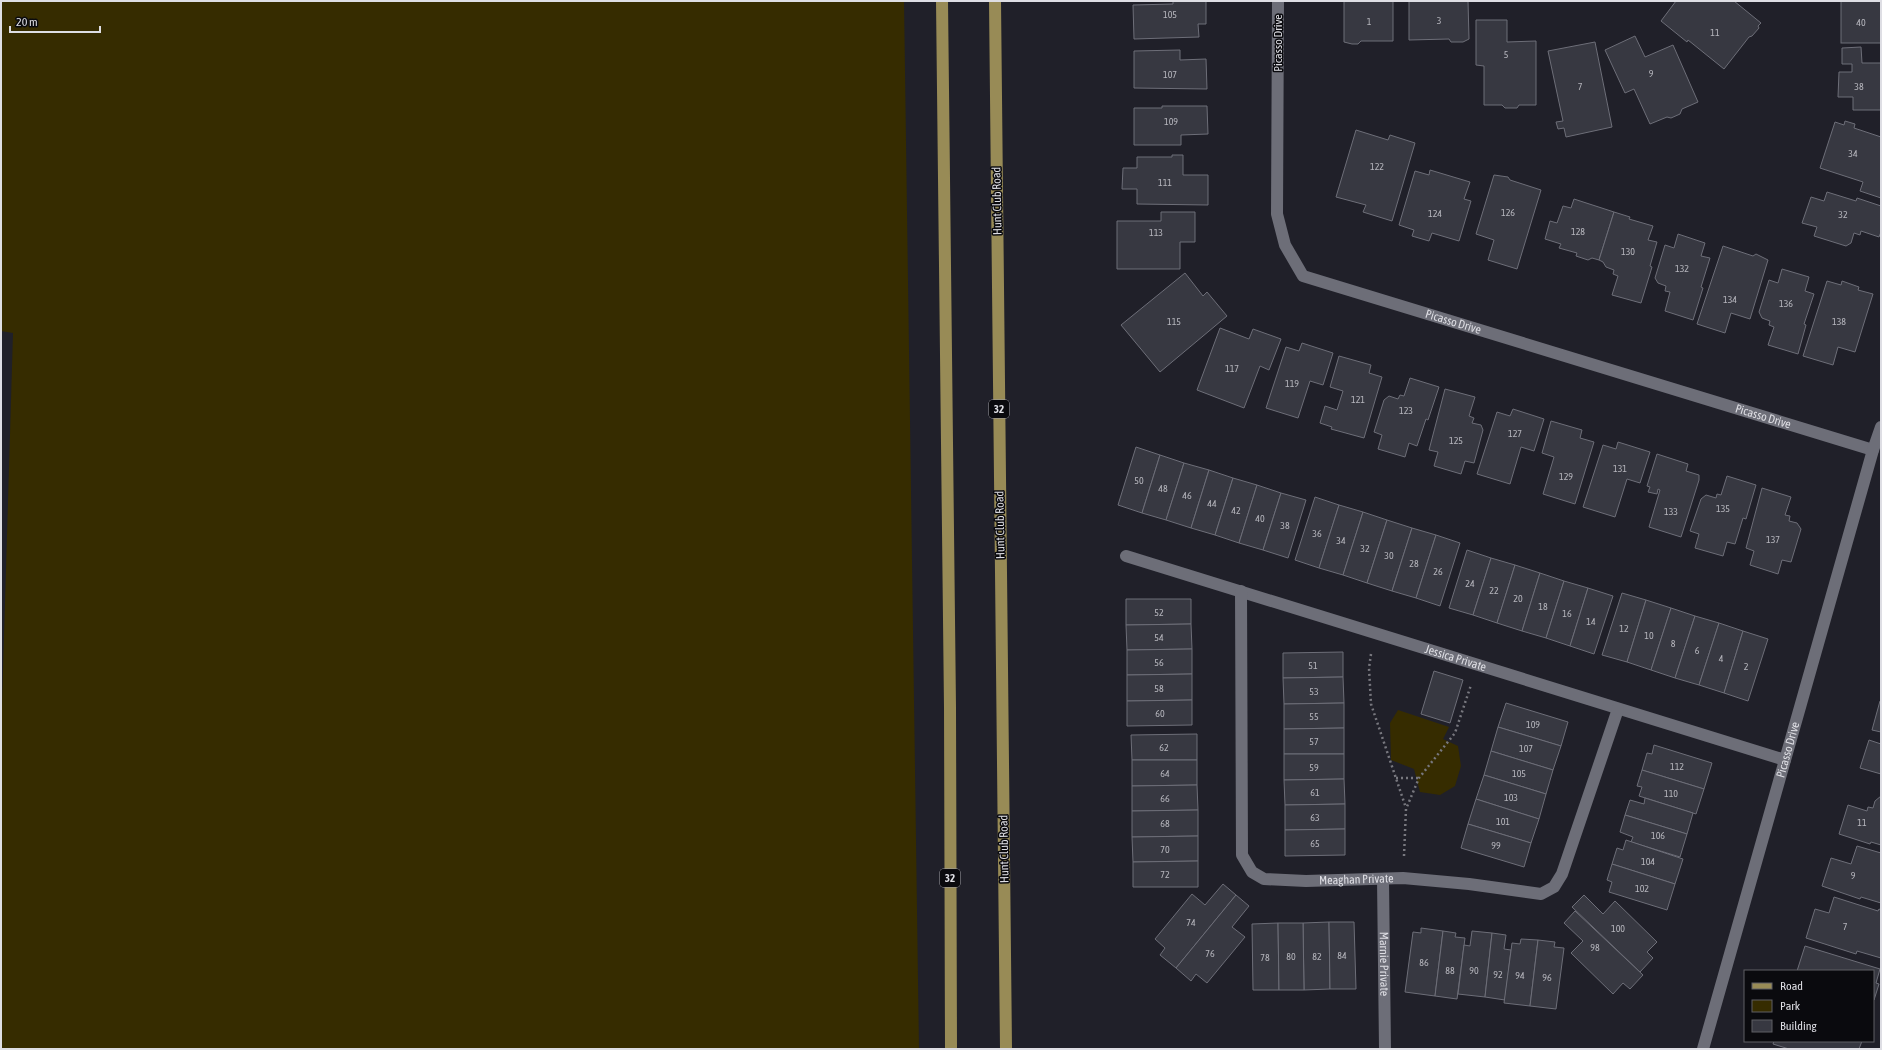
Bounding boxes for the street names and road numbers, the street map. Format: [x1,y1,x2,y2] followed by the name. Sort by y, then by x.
[1271,14,1285,72] street label: Picasso Drive
[989,167,1005,235] street label: Hunt Club Road
[1424,307,1483,337] street label: Picasso Drive
[989,400,1009,418] road number: 32
[1734,401,1793,432] street label: Picasso Drive
[992,491,1008,559] street label: Hunt Club Road
[1423,642,1488,674] street label: Jessica Private
[1773,720,1803,779] street label: Picasso Drive
[996,815,1012,883] street label: Hunt Club Road
[940,869,960,887] road number: 32
[1319,871,1394,888] street label: Meaghan Private
[1377,932,1391,996] street label: Marnie Private

